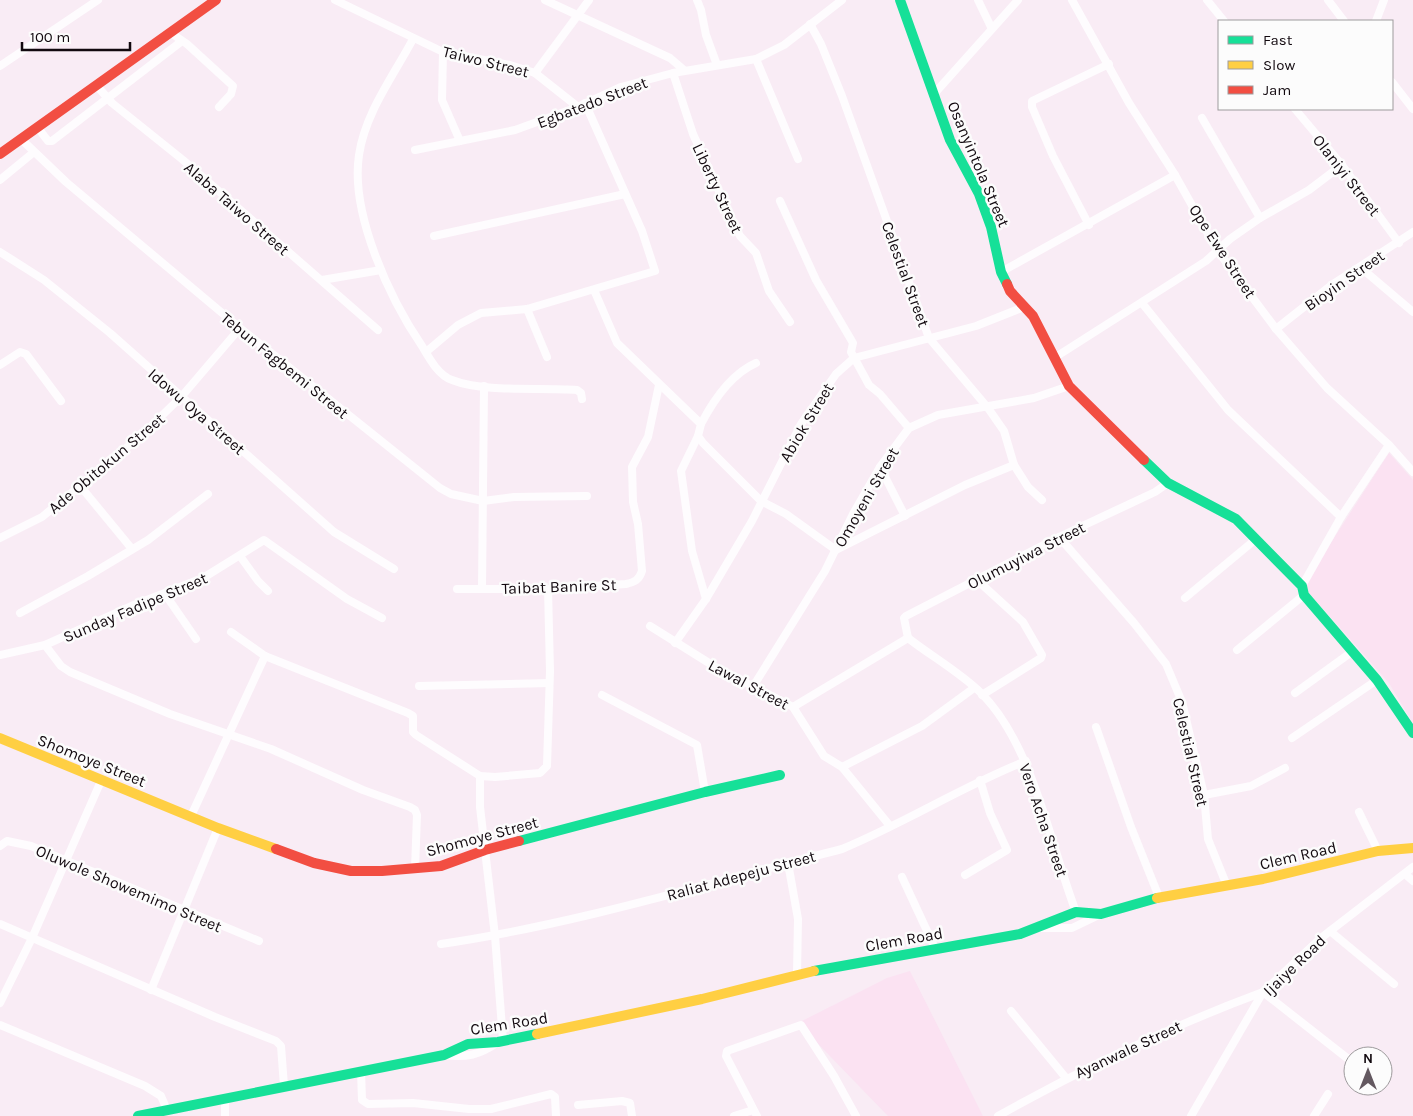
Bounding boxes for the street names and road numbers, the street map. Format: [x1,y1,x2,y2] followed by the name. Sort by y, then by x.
[441,42,531,81] street label: Taiwo Street
[534,73,650,132] street label: Egbatedo Street
[943,98,1014,230] street label: Osanyintola Street
[1309,131,1384,220] street label: Olaniyi Street
[688,140,747,236] street label: Liberty Street
[180,158,293,259] street label: Alaba Taiwo Street
[1185,201,1260,302] street label: Ope Ewe Street
[878,219,933,330] street label: Celestial Street
[1301,246,1388,315] street label: Bioyin Street
[217,308,352,423] street label: Tebun Fagbemi Street
[144,364,249,459] street label: Idowu Oya Street
[775,379,837,465] street label: Abiok Street
[44,409,168,518] street label: Ade Obitokun Street
[830,444,903,550] street label: Omoyeni Street
[964,518,1088,593] street label: Olumuyiwa Street
[60,568,210,646] street label: Sunday Fadipe Street
[501,575,617,598] street label: Taibat Banire St
[705,655,792,714] street label: Lawal Street
[1169,696,1212,808] street label: Celestial Street
[35,730,149,791] street label: Shomoye Street
[1015,761,1072,879] street label: Vero Acha Street
[424,812,540,861] street label: Shomoye Street
[1258,837,1338,874] street label: Clem Road
[33,841,225,936] street label: Oluwole Showemimo Street
[665,846,818,905] street label: Raliat Adepeju Street
[864,923,944,956] street label: Clem Road
[1259,931,1329,1000] street label: Ijaiye Road
[469,1008,549,1039] street label: Clem Road
[1072,1016,1185,1082] street label: Ayanwale Street

